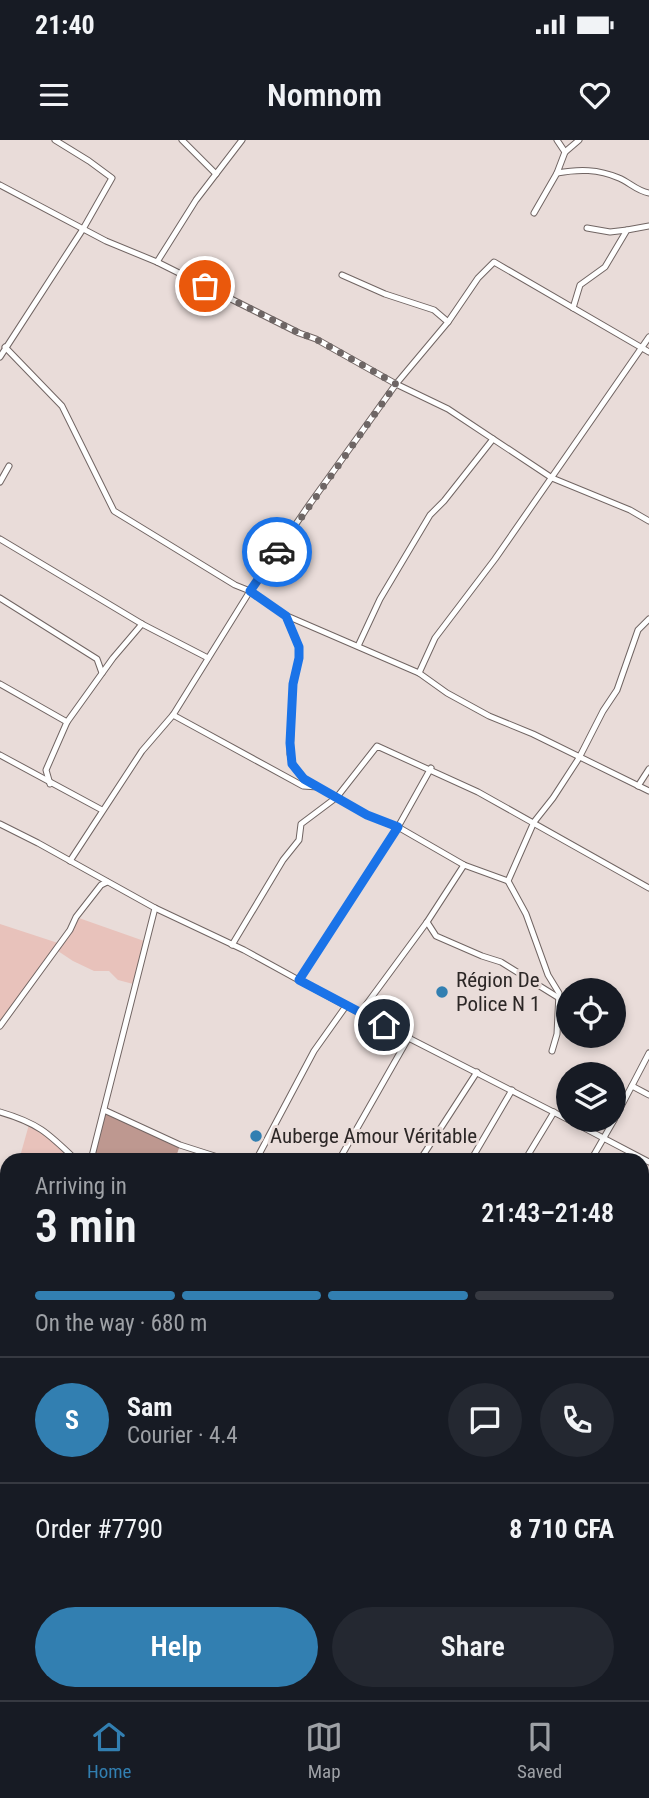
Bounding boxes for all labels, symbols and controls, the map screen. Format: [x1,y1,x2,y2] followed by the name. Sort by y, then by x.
[35,10,95,40] text: 21:40
[35,76,73,114] icon: menu
[267,76,382,114] text: Nomnom
[576,76,614,114] icon: heart
[175,256,235,316] pin
[186,267,224,305] icon: bag
[242,517,312,587] courier
[258,533,296,571] icon: car
[456,968,540,1016] place label: Région De Police N 1
[556,978,626,1132] map controls
[556,978,626,1048] button: locate
[434,984,450,1000] marker: Région De Police N 1
[354,995,414,1055] pin
[365,1006,403,1044] icon: home
[556,1062,626,1132] button: layers
[270,1124,477,1148] place label: Auberge Amour Véritable
[248,1128,264,1144] marker: Auberge Amour Véritable
[35,1173,127,1200] text: Arriving in
[481,1198,614,1228] text: 21:43–21:48
[35,1199,137,1253] text: 3 min
[35,1310,207,1337] text: On the way · 680 m
[448,1383,522,1457] button: chat
[540,1383,614,1457] button: phone
[127,1392,173,1422] text: Sam
[65,1405,79,1435] text: S
[127,1422,238,1449] text: Courier · 4.4
[35,1514,163,1544] text: Order #7790
[509,1514,614,1544] text: 8 710 CFA
[35,1607,318,1687] button: Help
[332,1607,614,1687] button: Share
[87,1718,131,1783] tab: Home
[305,1718,343,1783] tab: Map
[517,1718,562,1783] tab: Saved

